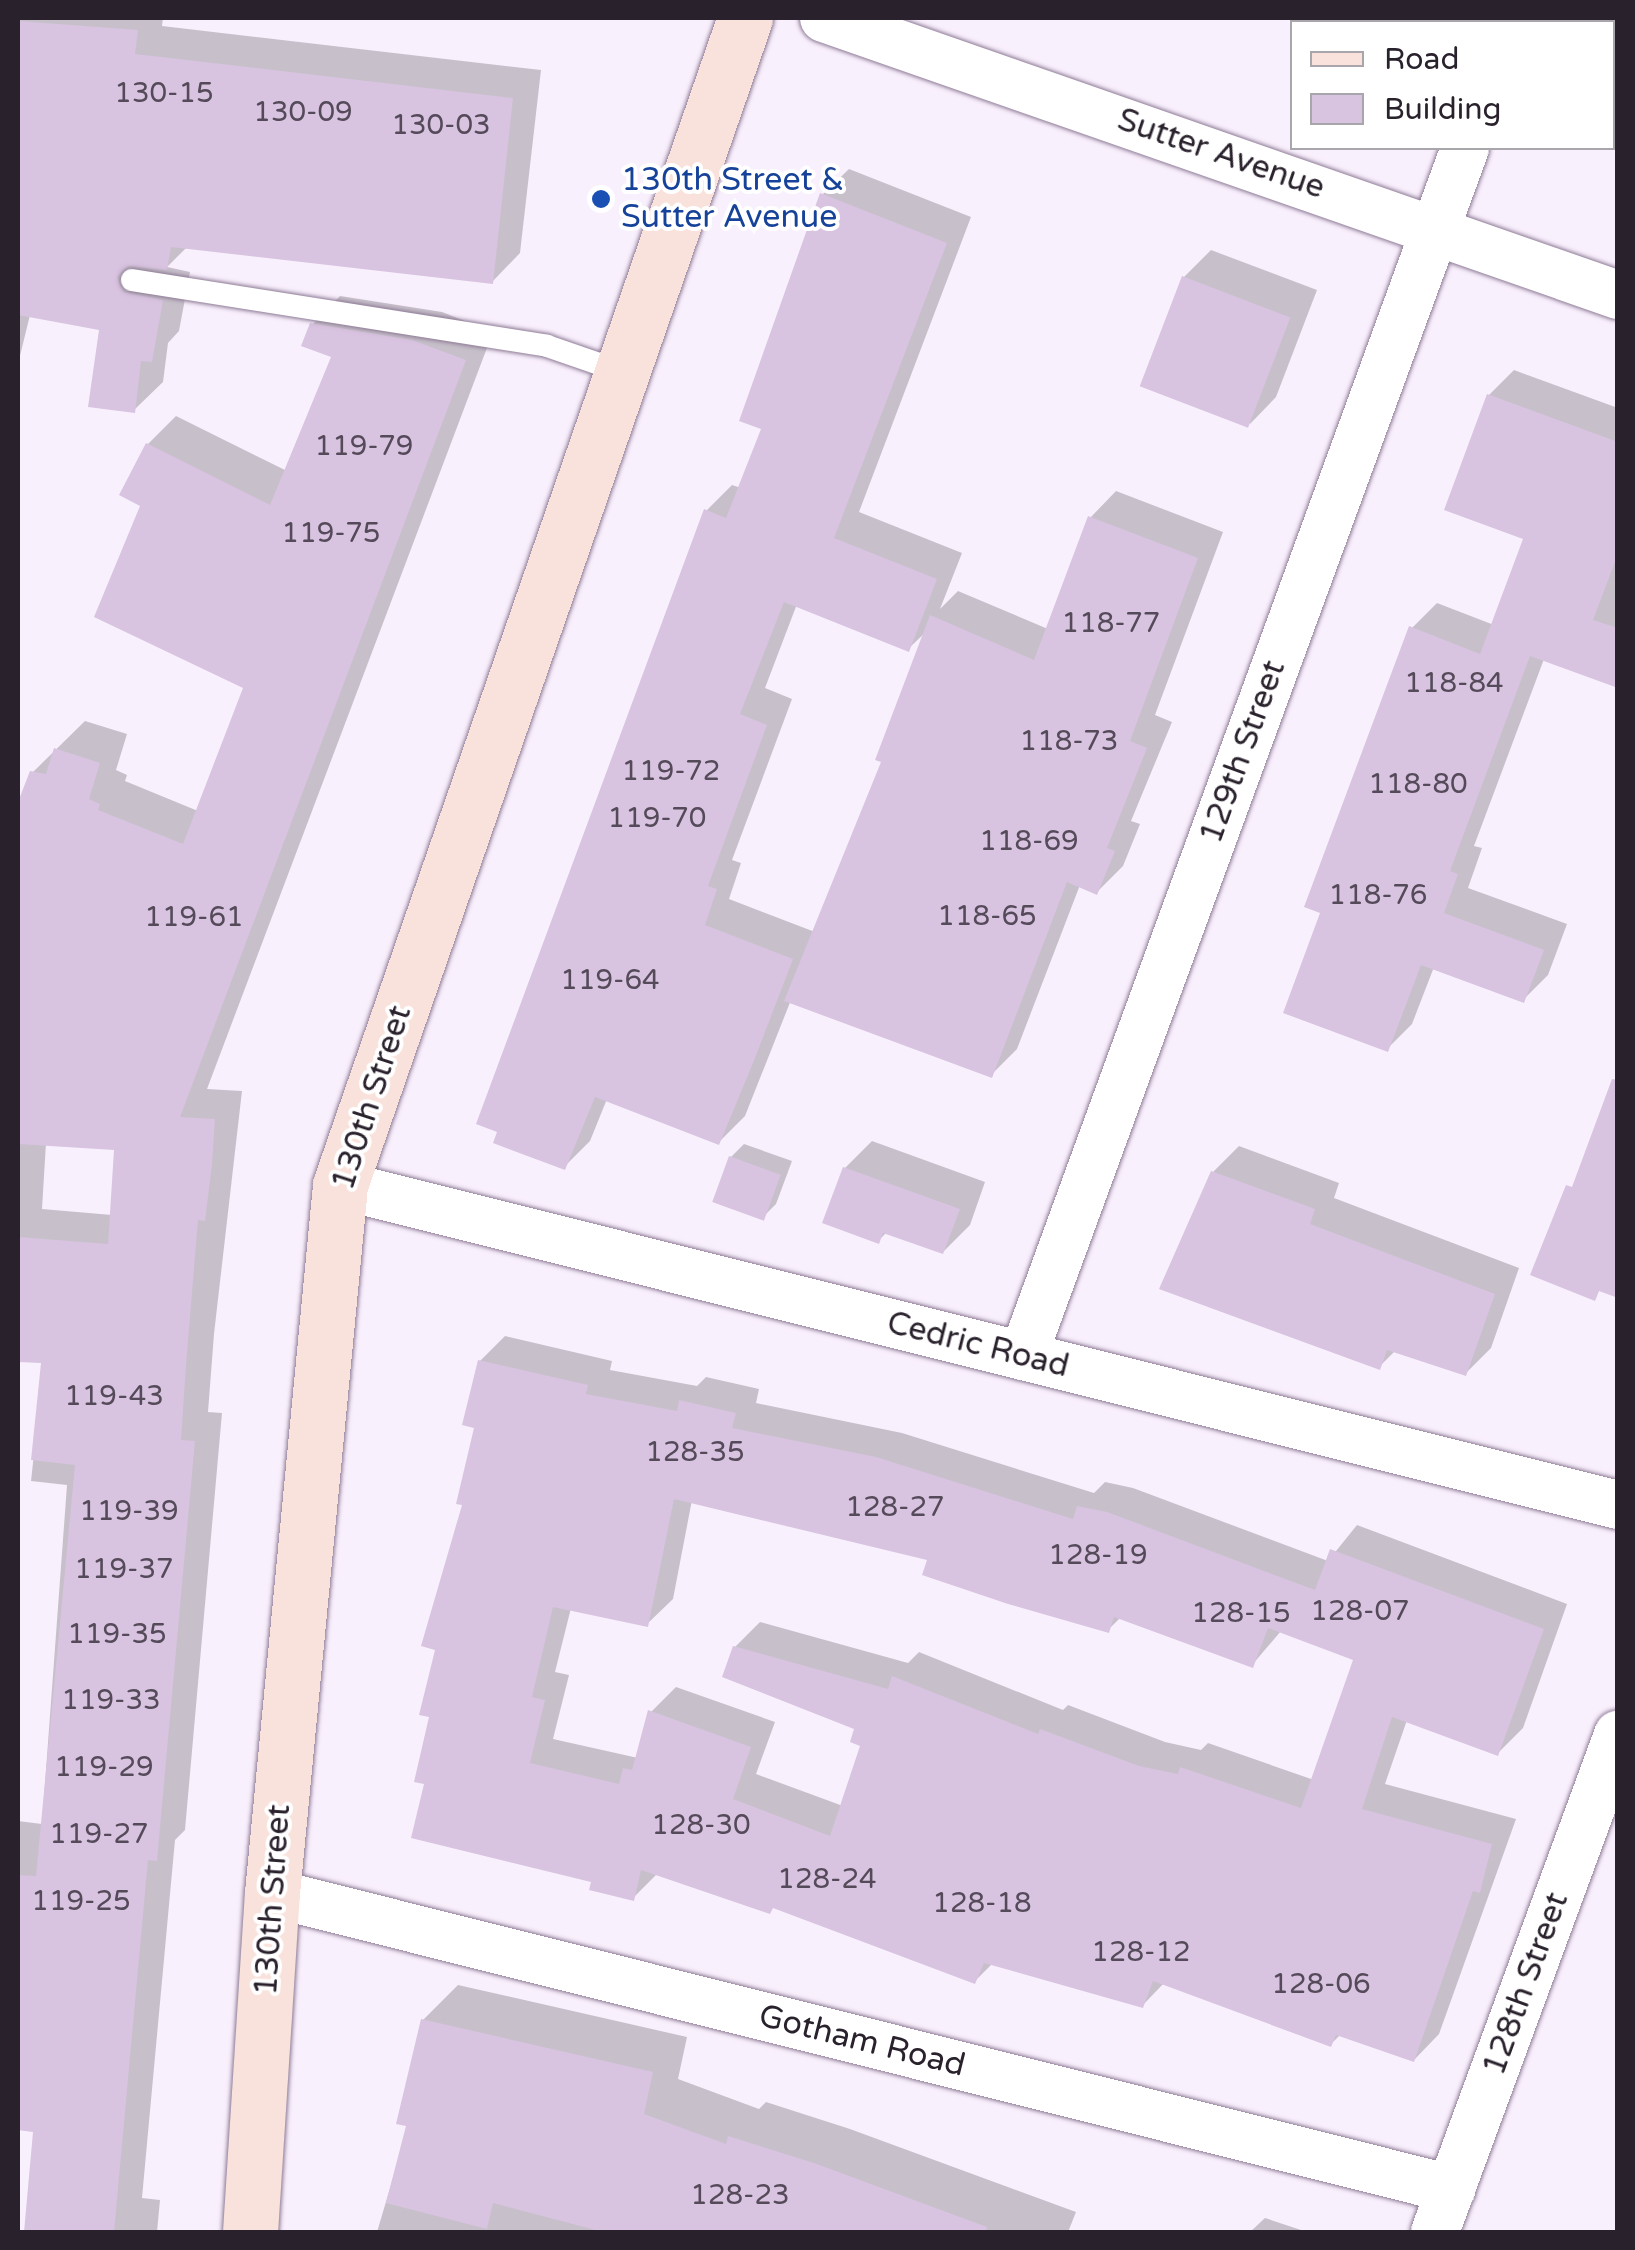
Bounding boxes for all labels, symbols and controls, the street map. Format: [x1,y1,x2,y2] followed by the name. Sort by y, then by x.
[1290,20,1615,150] legend
[1384,41,1459,78] text: Road
[114,76,214,110] house number: 130-15
[1384,91,1501,128] text: Building
[253,95,353,129] house number: 130-09
[1112,101,1330,207] street label: Sutter Avenue
[391,108,491,142] house number: 130-03
[621,162,845,237] place label: 130th Street & Sutter Avenue
[590,188,612,210] marker: 130th Street & Sutter Avenue
[315,429,413,463] house number: 119-79
[282,516,380,550] house number: 119-75
[1062,606,1160,640] house number: 118-77
[1192,655,1294,849] street label: 129th Street
[1404,666,1504,700] house number: 118-84
[1020,724,1118,758] house number: 118-73
[622,754,720,788] house number: 119-72
[1368,767,1468,801] house number: 118-80
[608,801,706,835] house number: 119-70
[979,824,1079,858] house number: 118-69
[1329,878,1427,912] house number: 118-76
[937,899,1037,933] house number: 118-65
[144,900,244,934] house number: 119-61
[560,963,660,997] house number: 119-64
[324,1001,420,1195] street label: 130th Street
[883,1304,1073,1386] street label: Cedric Road
[64,1379,164,1413] house number: 119-43
[645,1435,745,1469] house number: 128-35
[845,1490,945,1524] house number: 128-27
[79,1494,179,1528] house number: 119-39
[1048,1538,1148,1572] house number: 128-19
[74,1552,174,1586] house number: 119-37
[1310,1594,1410,1628] house number: 128-07
[1191,1596,1291,1630] house number: 128-15
[67,1617,167,1651] house number: 119-35
[61,1683,161,1717] house number: 119-33
[54,1750,154,1784] house number: 119-29
[247,1803,299,1997] street label: 130th Street
[651,1808,751,1842] house number: 128-30
[49,1817,149,1851] house number: 119-27
[777,1862,877,1896] house number: 128-24
[31,1884,131,1918] house number: 119-25
[932,1886,1032,1920] house number: 128-18
[1475,1887,1577,2081] street label: 128th Street
[1091,1935,1191,1969] house number: 128-12
[1271,1967,1371,2001] house number: 128-06
[755,1997,969,2085] street label: Gotham Road
[690,2178,790,2212] house number: 128-23

